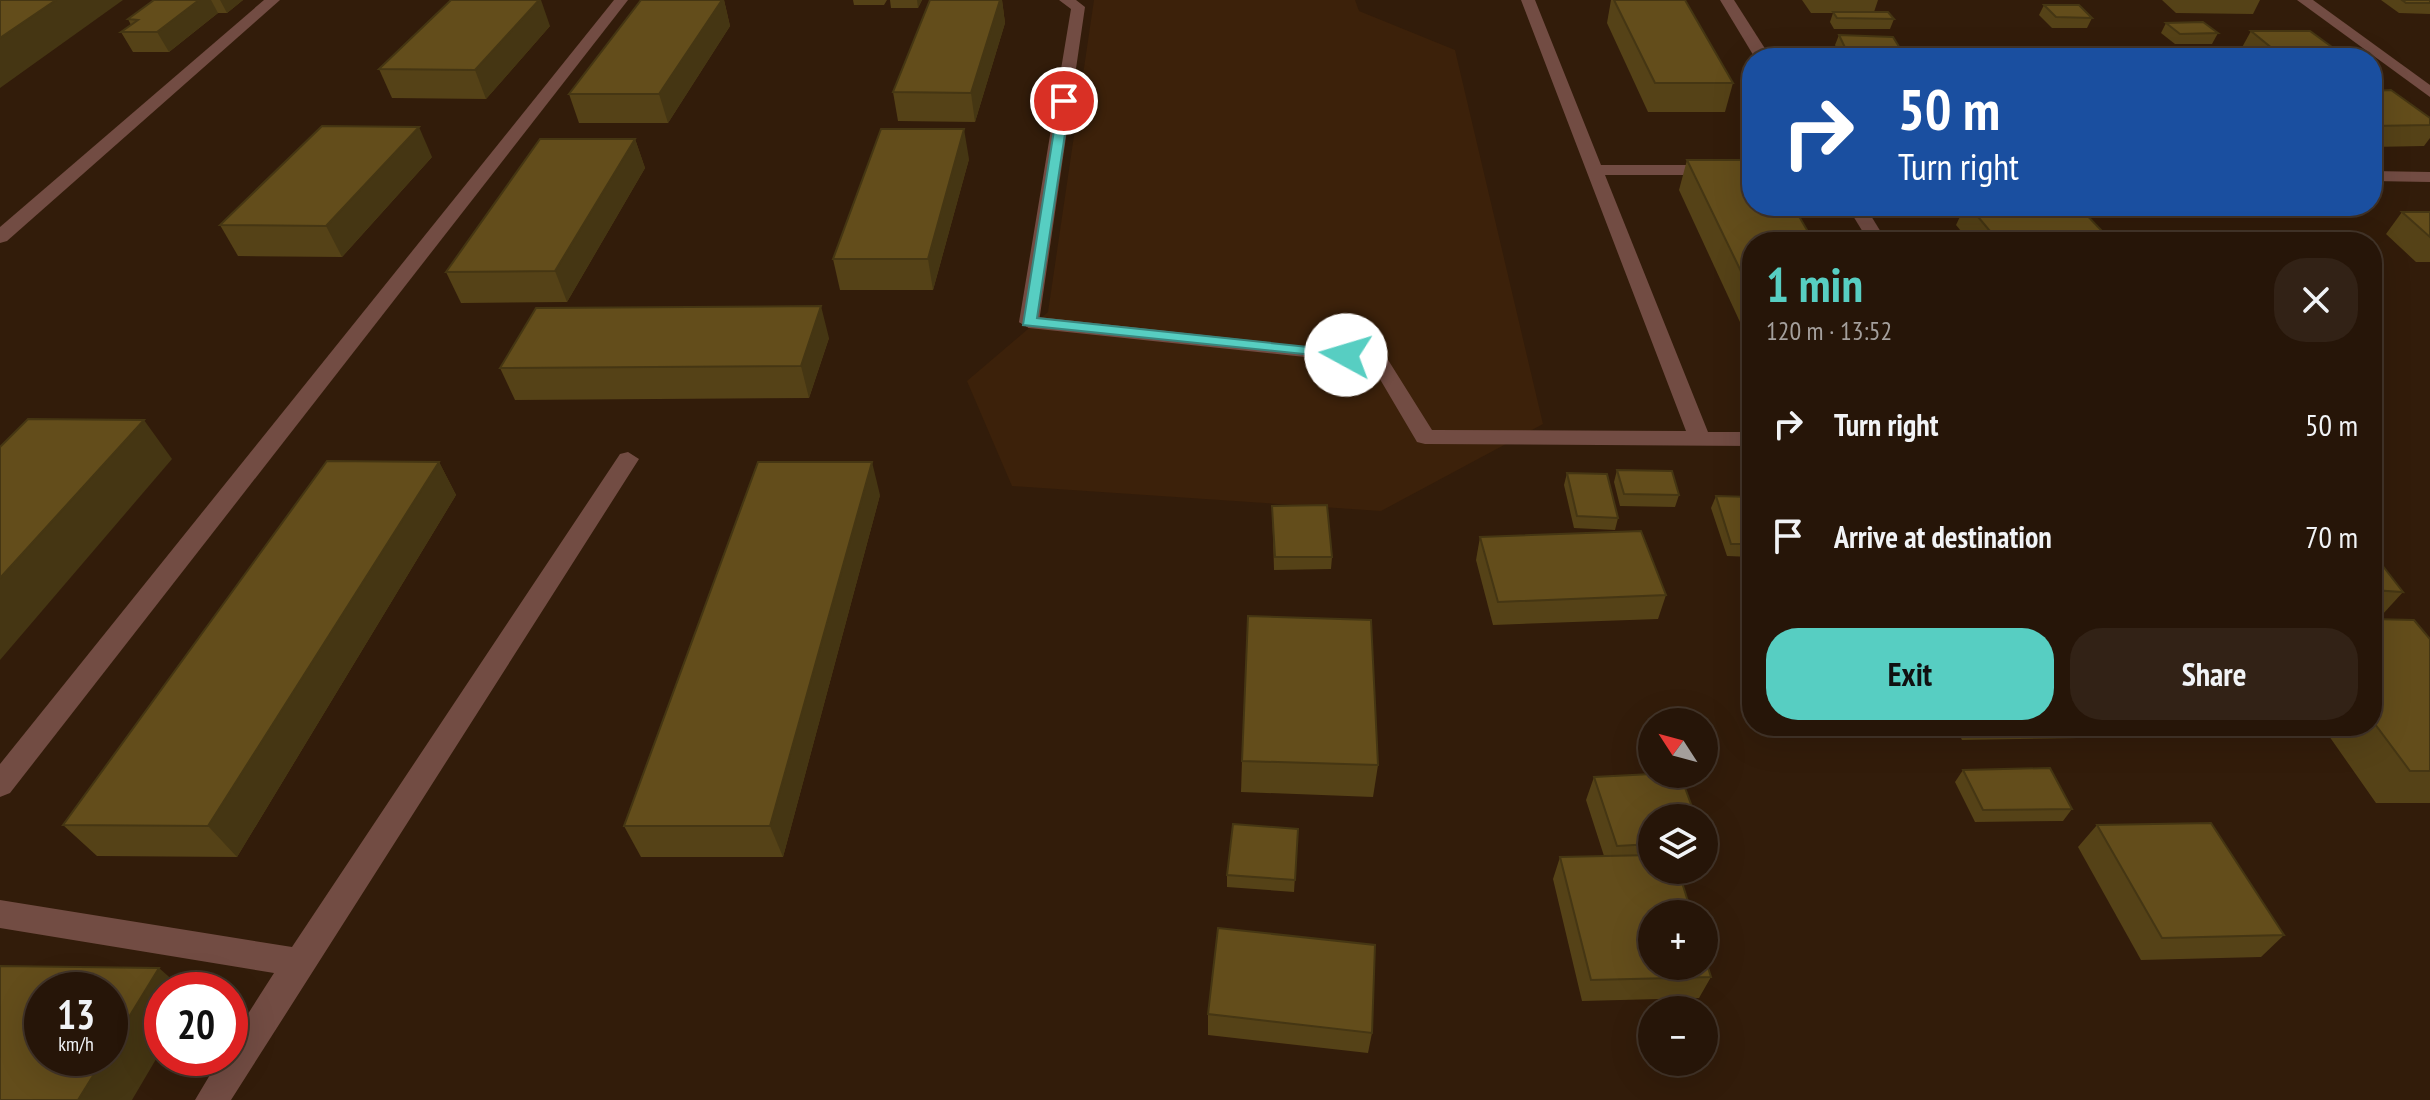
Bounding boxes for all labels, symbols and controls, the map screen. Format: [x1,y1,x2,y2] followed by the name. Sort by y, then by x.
[1030,67,1098,135] pin
[1898,73,2000,145] text: 50 m
[1042,79,1086,123] icon: arrive
[1766,80,1870,184] icon: right
[1898,143,2019,190] text: Turn right
[1766,253,1863,315] text: 1 min
[2274,258,2358,342] button: close
[1304,313,1388,397] position arrow
[1766,314,1892,347] text: 120 m · 13:52
[1766,402,1810,446] icon: right
[1834,405,1938,444] text: Turn right
[2305,405,2358,444] text: 50 m
[1766,514,1810,558] icon: arrive
[1834,517,2052,556] text: Arrive at destination
[2305,517,2358,556] text: 70 m
[1766,628,2054,720] button: Exit
[2070,628,2358,720] button: Share
[1638,708,1718,788] north arrow
[1638,708,1718,1076] map controls
[1638,804,1718,884] button: layers
[1638,900,1718,980] button: +
[144,972,248,1076] speed limit sign: 20
[57,988,95,1040] text: 13
[1638,996,1718,1076] button: −
[58,1031,94,1057] text: km/h

